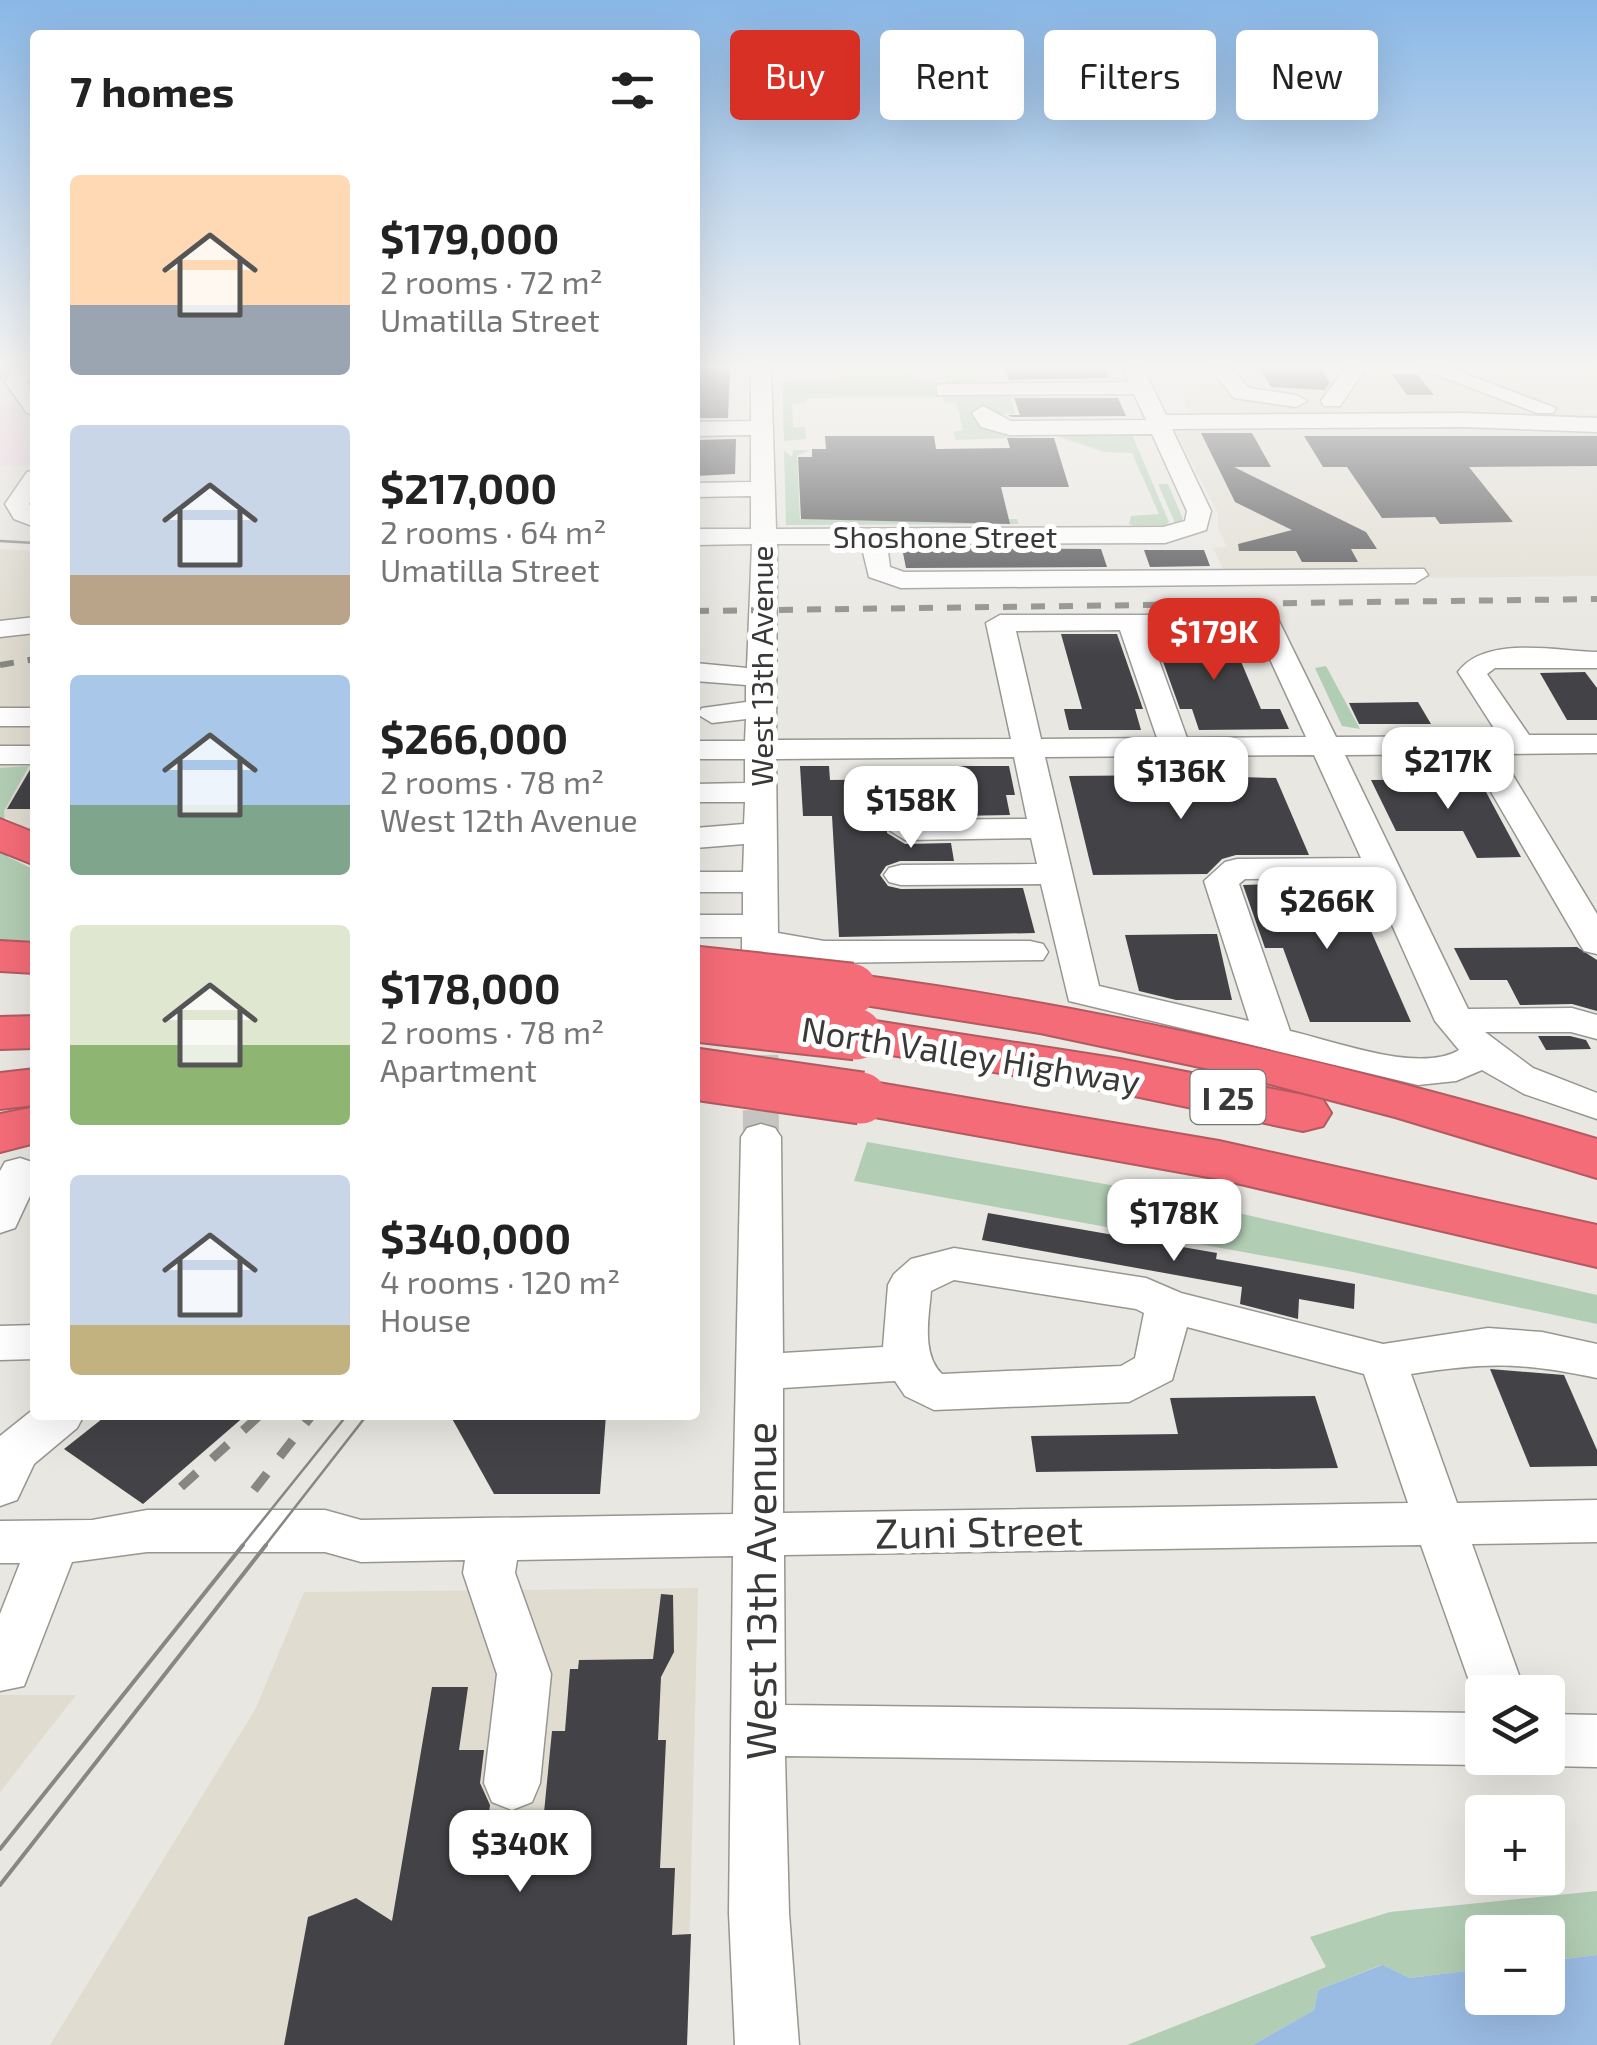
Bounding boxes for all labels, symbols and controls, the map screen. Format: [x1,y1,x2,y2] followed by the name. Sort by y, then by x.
[730,30,860,120] chip: Buy
[880,30,1024,120] chip: Rent
[1044,30,1216,120] chip: Filters
[1236,30,1378,120] chip: New
[605,63,660,118] icon: filters
[70,65,234,115] text: 7 homes
[380,212,559,262] text: $179,000
[150,215,270,335] icon: home
[380,262,603,300] text: 2 rooms · 72 m²
[380,300,600,338] text: Umatilla Street
[380,462,557,512] text: $217,000
[150,465,270,585] icon: home
[380,512,606,550] text: 2 rooms · 64 m²
[833,518,1057,554] street label: Shoshone Street
[743,545,779,787] street label: West 13th Avenue
[380,550,600,588] text: Umatilla Street
[1144,598,1284,683] pin: $179K
[1170,611,1258,649] text: $179K
[380,712,568,762] text: $266,000
[150,715,270,835] icon: home
[1378,727,1518,812] pin: $217K
[1111,737,1251,822] pin: $136K
[1404,740,1492,778] text: $217K
[1136,750,1226,788] text: $136K
[380,762,604,800] text: 2 rooms · 78 m²
[841,766,981,851] pin: $158K
[866,779,956,817] text: $158K
[380,800,638,838] text: West 12th Avenue
[1257,867,1397,952] pin: $266K
[1279,880,1375,918] text: $266K
[380,962,561,1012] text: $178,000
[150,965,270,1085] icon: home
[799,1006,1143,1102] street label: North Valley Highway
[380,1012,604,1050] text: 2 rooms · 78 m²
[380,1050,537,1088] text: Apartment
[1190,1070,1266,1124] road number: I 25
[1104,1179,1244,1264] pin: $178K
[1129,1192,1219,1230] text: $178K
[380,1212,571,1262] text: $340,000
[150,1215,270,1335] icon: home
[380,1262,620,1300] text: 4 rooms · 120 m²
[380,1300,471,1338] text: House
[734,1422,784,1760] street label: West 13th Avenue
[874,1503,1084,1557] street label: Zuni Street
[1465,1675,1565,2015] map controls
[1465,1675,1565,1775] button: layers
[1465,1795,1565,1895] button: +
[450,1810,590,1895] pin: $340K
[471,1823,569,1861] text: $340K
[1465,1915,1565,2015] button: −

